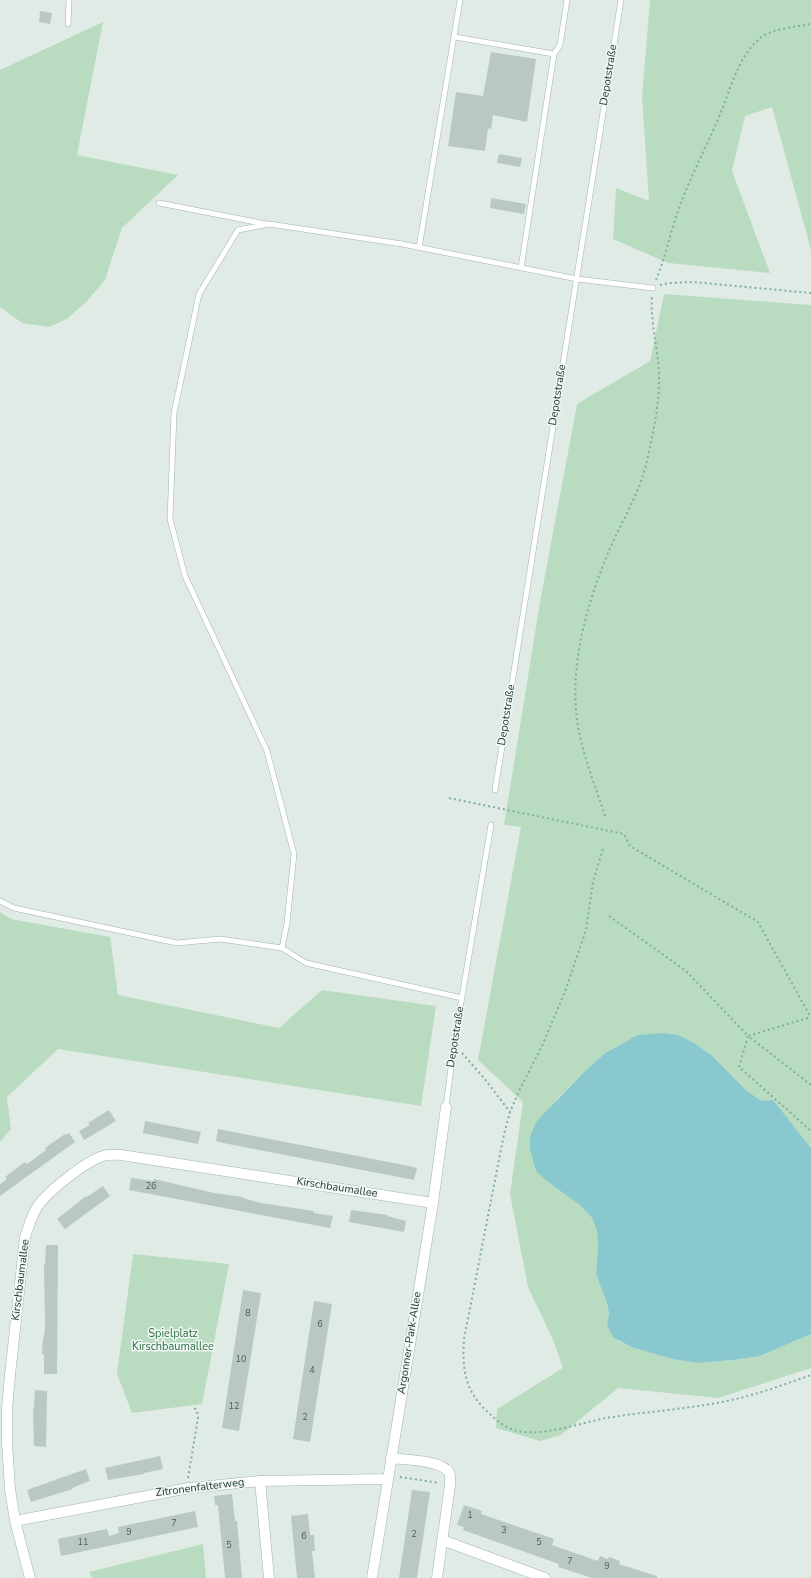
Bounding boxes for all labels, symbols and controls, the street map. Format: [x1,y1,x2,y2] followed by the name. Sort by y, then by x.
[598,43,620,107] street label: Depotstraße
[547,363,569,427] street label: Depotstraße
[496,683,518,747] street label: Depotstraße
[445,1005,467,1069] street label: Depotstraße
[296,1175,378,1201] street label: Kirschbaumallee
[146,1182,156,1192] house number: 26
[9,1239,33,1321] street label: Kirschbaumallee
[395,1291,425,1395] street label: Argonner-Park-Allee
[245,1309,251,1319] house number: 8
[317,1320,323,1330] house number: 6
[132,1327,214,1353] park label: Spielplatz Kirschbaumallee
[236,1355,246,1365] house number: 10
[309,1366,315,1376] house number: 4
[229,1402,239,1412] house number: 12
[302,1413,308,1423] house number: 2
[155,1476,245,1500] street label: Zitronenfalterweg
[467,1511,473,1521] house number: 1
[171,1519,177,1529] house number: 7
[501,1526,507,1536] house number: 3
[126,1528,132,1538] house number: 9
[411,1530,417,1540] house number: 2
[301,1532,307,1542] house number: 6
[78,1538,88,1548] house number: 11
[536,1538,542,1548] house number: 5
[226,1541,232,1551] house number: 5
[567,1557,573,1567] house number: 7
[604,1562,610,1572] house number: 9

